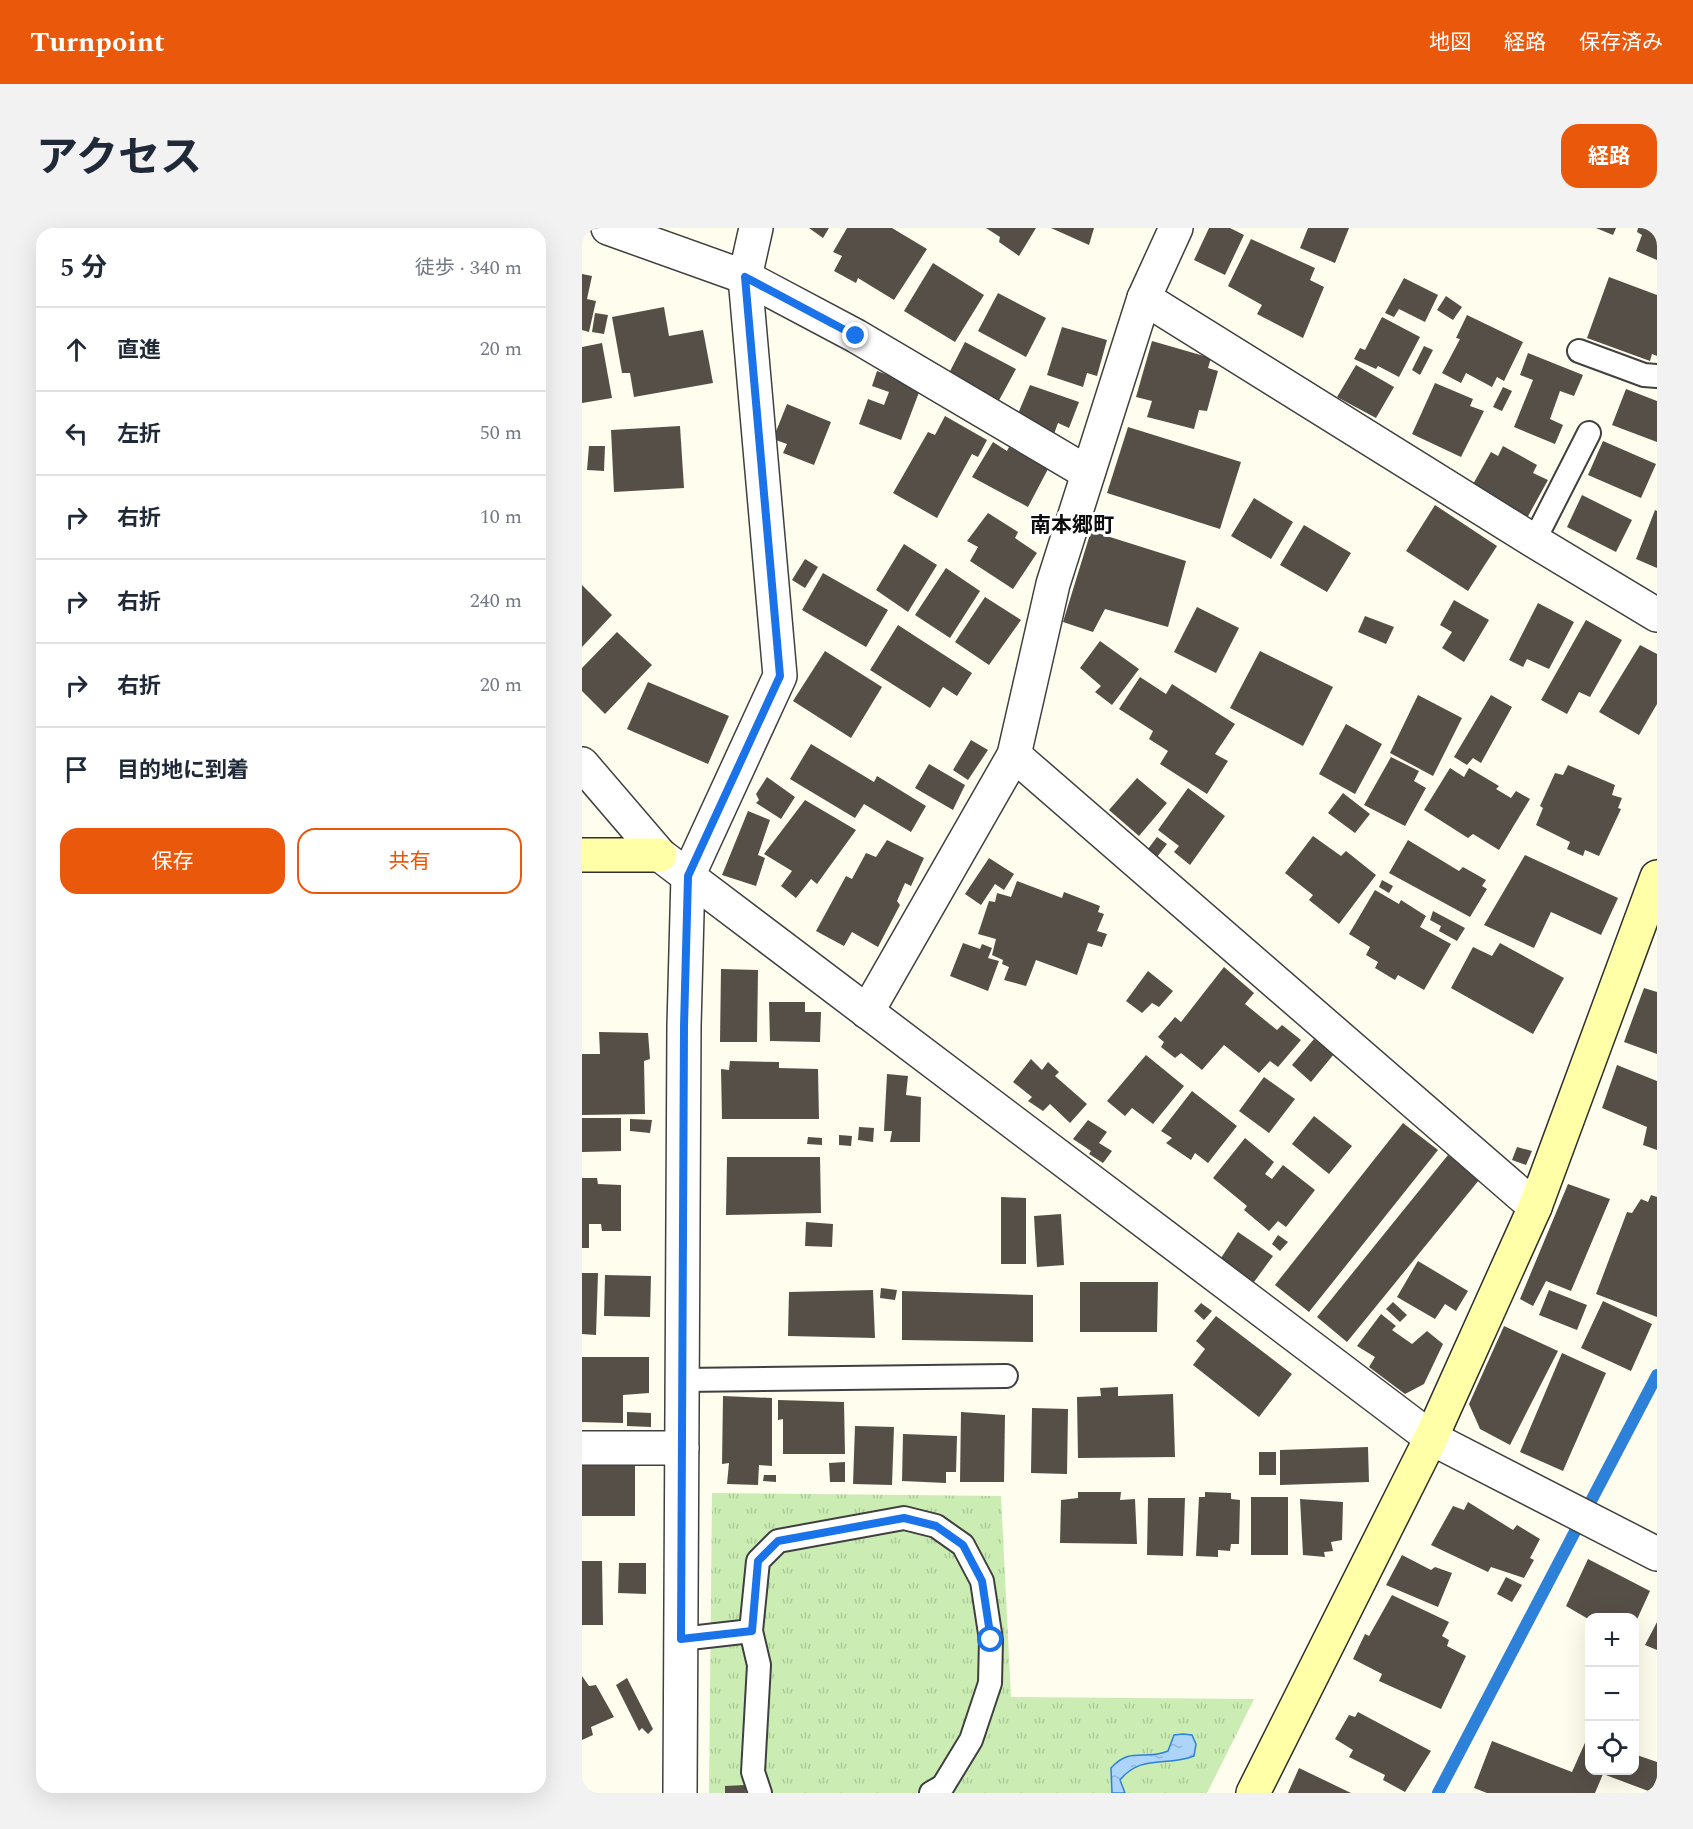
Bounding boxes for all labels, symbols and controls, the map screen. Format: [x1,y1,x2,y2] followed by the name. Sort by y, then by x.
[30,21,165,64] text: Turnpoint
[1429,27,1471,59] text: 地図
[1504,27,1546,59] text: 経路
[1579,27,1663,59] text: 保存済み
[1561,124,1657,188] button: 経路
[36,127,202,190] text: アクセス
[60,248,107,288] text: 5 分
[415,253,522,283] text: 徒歩 · 340 m
[842,322,868,348] route end
[60,333,93,366] icon: ahead
[117,334,161,367] text: 直進
[480,334,522,364] text: 20 m
[60,417,93,450] icon: left
[117,418,161,451] text: 左折
[480,418,522,448] text: 50 m
[60,501,93,534] icon: right
[117,502,161,535] text: 右折
[480,502,522,532] text: 10 m
[1030,510,1114,542] district label: 南本郷町
[60,585,93,618] icon: right
[117,586,161,619] text: 右折
[470,586,522,616] text: 240 m
[60,669,93,702] icon: right
[117,670,161,703] text: 右折
[480,670,522,700] text: 20 m
[60,753,93,786] icon: arrive
[117,754,249,787] text: 目的地に到着
[60,828,285,894] button: 保存
[297,828,522,894] button: 共有
[1585,1613,1639,1775] map controls
[1585,1613,1639,1667] button: +
[977,1626,1003,1652] route start
[1585,1667,1639,1721] button: −
[1585,1721,1639,1775] button: locate

